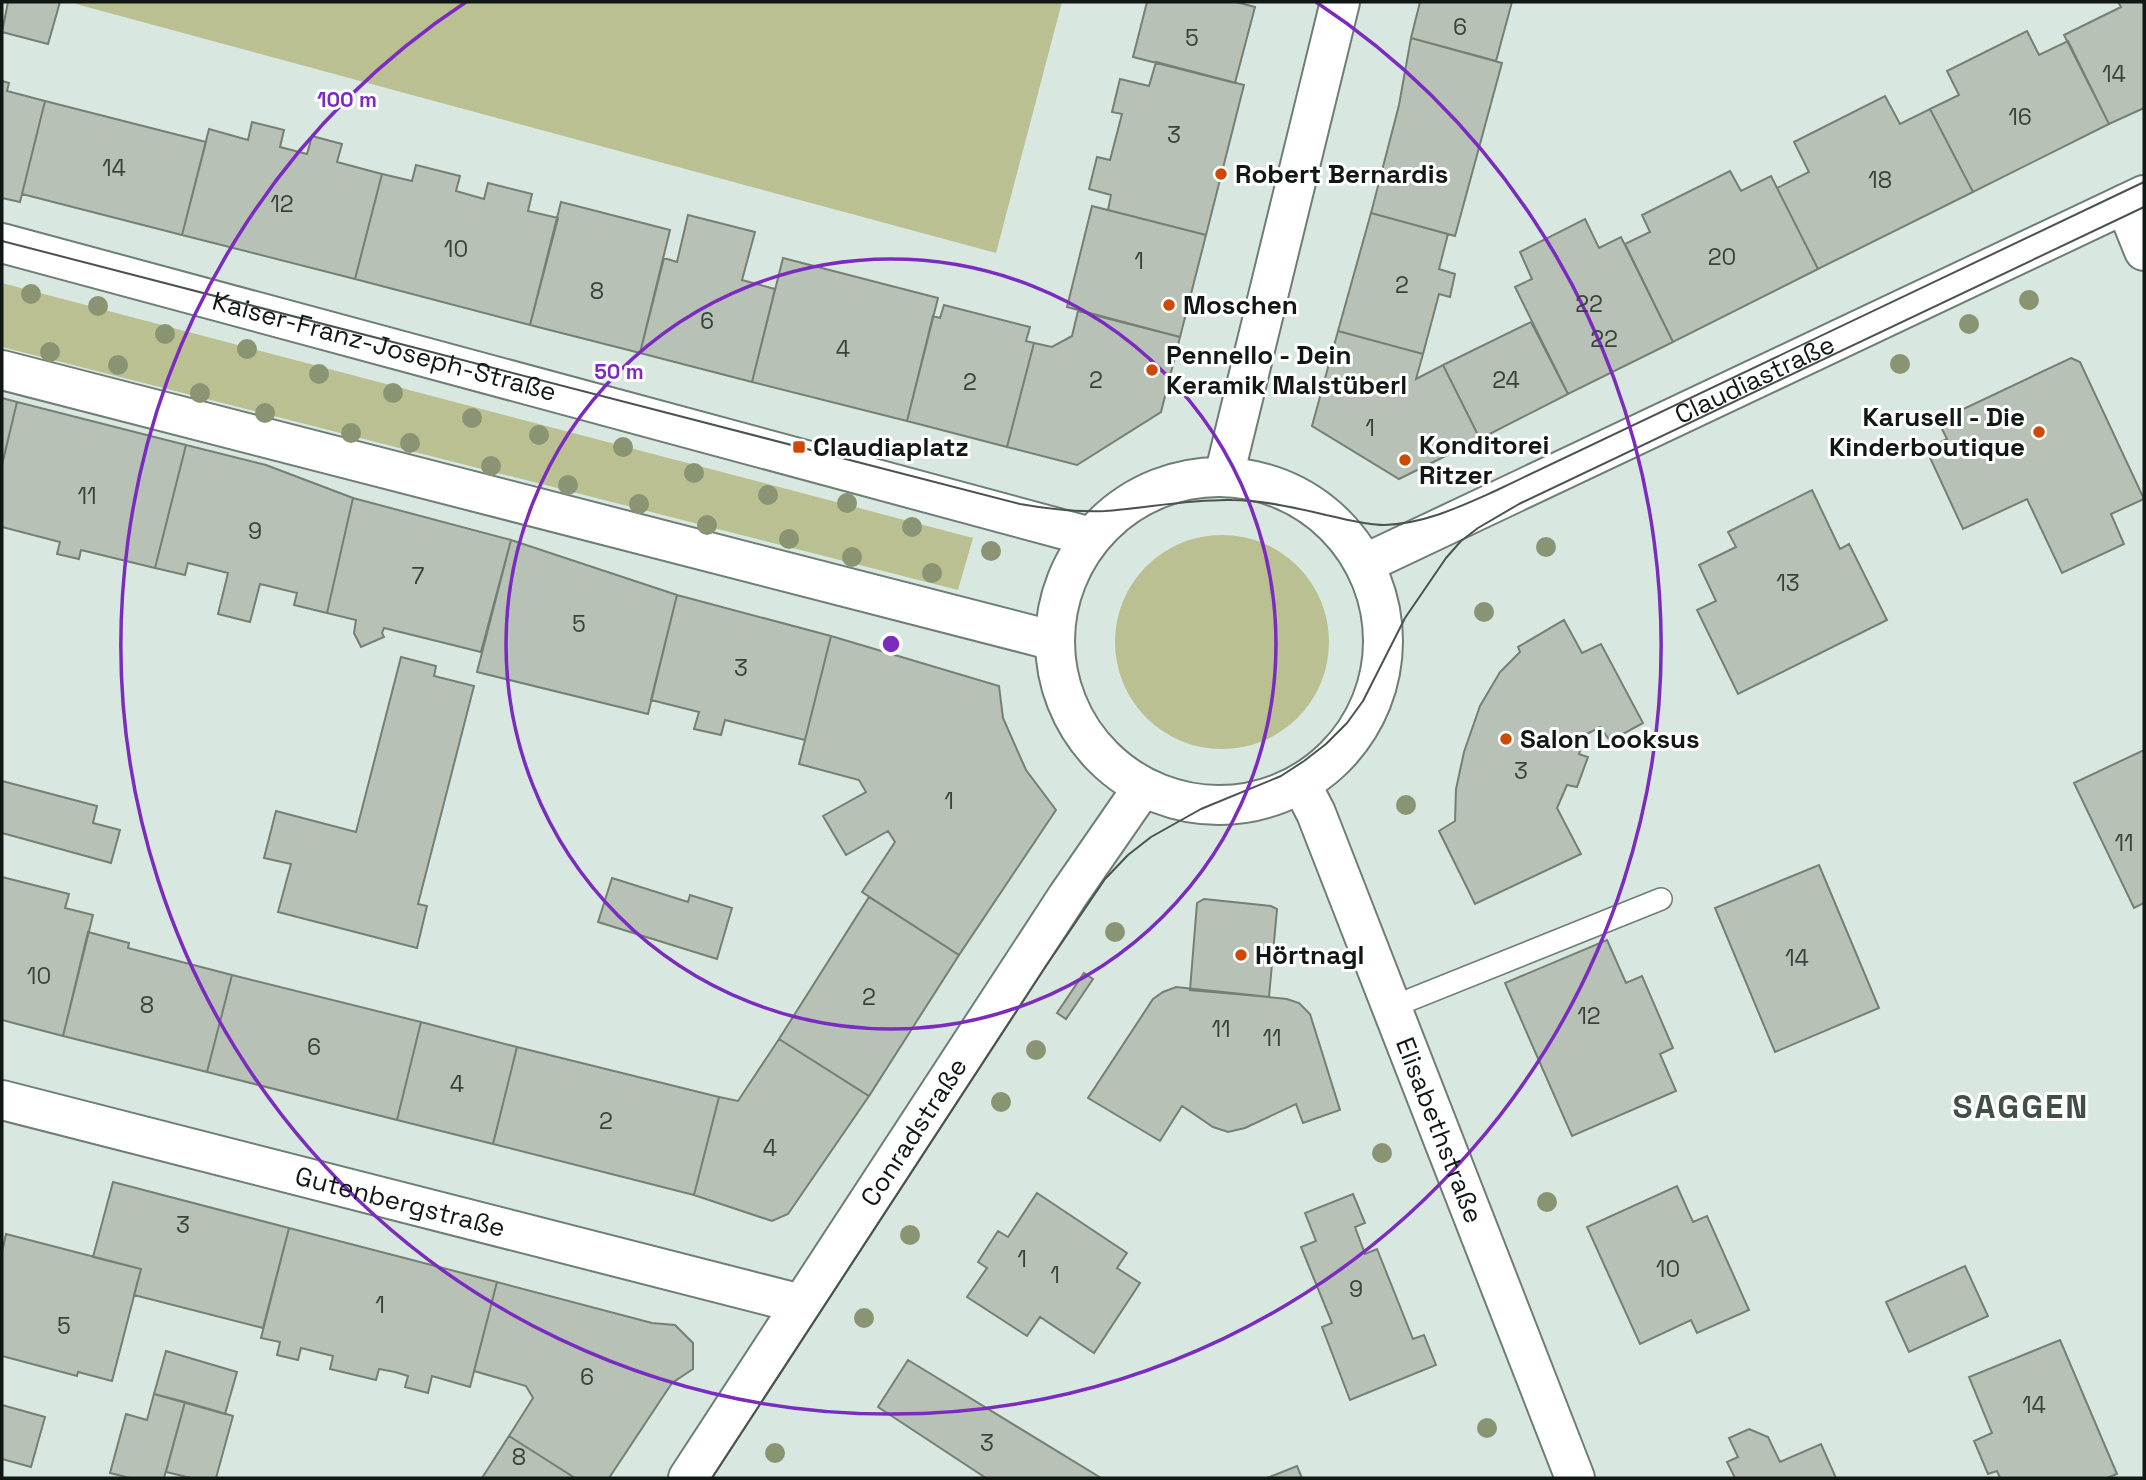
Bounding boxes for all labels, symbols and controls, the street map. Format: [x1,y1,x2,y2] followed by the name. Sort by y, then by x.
[1453,12,1467,42] house number: 6
[1185,23,1199,53] house number: 5
[2102,59,2126,89] house number: 14
[317,86,377,113] text: 100 m
[2008,102,2032,132] house number: 16
[1167,120,1181,150] house number: 3
[102,153,126,183] house number: 14
[1235,157,1448,191] place label: Robert Bernardis
[1868,165,1892,195] house number: 18
[1213,166,1229,182] marker: Robert Bernardis
[270,189,294,219] house number: 12
[444,234,468,264] house number: 10
[1708,242,1736,272] house number: 20
[1134,246,1144,276] house number: 1
[1395,270,1409,300] house number: 2
[590,276,604,306] house number: 8
[209,284,560,409] street label: Kaiser-Franz-Joseph-Straße
[1183,288,1298,322] place label: Moschen
[1575,289,1603,319] house number: 22
[1161,297,1177,313] marker: Moschen
[700,306,714,336] house number: 6
[1590,324,1618,354] house number: 22
[1669,327,1840,432] street label: Claudiastraße
[836,334,850,364] house number: 4
[1166,338,1407,402] place label: Pennello - Dein Keramik Malstüberl
[594,358,644,385] text: 50 m
[1144,362,1160,378] marker: Pennello - Dein Keramik Malstüberl
[1089,365,1103,395] house number: 2
[1492,365,1520,395] house number: 24
[963,367,977,397] house number: 2
[1829,400,2025,464] place label: Karusell - Die Kinderboutique
[1365,413,1375,443] house number: 1
[2031,424,2047,440] marker: Karusell - Die Kinderboutique
[1419,428,1549,492] place label: Konditorei Ritzer
[813,430,969,464] place label: Claudiaplatz
[791,439,807,455] marker: Claudiaplatz
[1397,452,1413,468] marker: Konditorei Ritzer
[77,481,97,511] house number: 11
[248,516,262,546] house number: 9
[412,561,425,591] house number: 7
[1776,568,1800,598] house number: 13
[572,609,586,639] house number: 5
[879,632,903,656] centre of rings
[734,653,748,683] house number: 3
[1520,722,1700,756] place label: Salon Looksus
[1498,731,1514,747] marker: Salon Looksus
[1514,756,1528,786] house number: 3
[944,786,954,816] house number: 1
[2114,828,2134,858] house number: 11
[1255,938,1364,972] place label: Hörtnagl
[1785,943,1809,973] house number: 14
[1233,947,1249,963] marker: Hörtnagl
[27,961,51,991] house number: 10
[862,982,876,1012] house number: 2
[140,990,154,1020] house number: 8
[1577,1001,1601,1031] house number: 12
[1211,1014,1231,1044] house number: 11
[1262,1023,1282,1053] house number: 11
[307,1032,321,1062] house number: 6
[1388,1032,1491,1228] street label: Elisabethstraße
[853,1051,975,1213] street label: Conradstraße
[450,1069,464,1099] house number: 4
[1953,1086,2089,1128] district label: SAGGEN
[599,1106,613,1136] house number: 2
[763,1133,777,1163] house number: 4
[292,1159,509,1245] street label: Gutenbergstraße
[176,1210,190,1240] house number: 3
[1017,1244,1027,1274] house number: 1
[1656,1254,1680,1284] house number: 10
[1050,1260,1060,1290] house number: 1
[1349,1274,1363,1304] house number: 9
[375,1290,385,1320] house number: 1
[57,1311,71,1341] house number: 5
[580,1362,594,1392] house number: 6
[2022,1390,2046,1420] house number: 14
[980,1428,994,1458] house number: 3
[512,1442,526,1472] house number: 8

